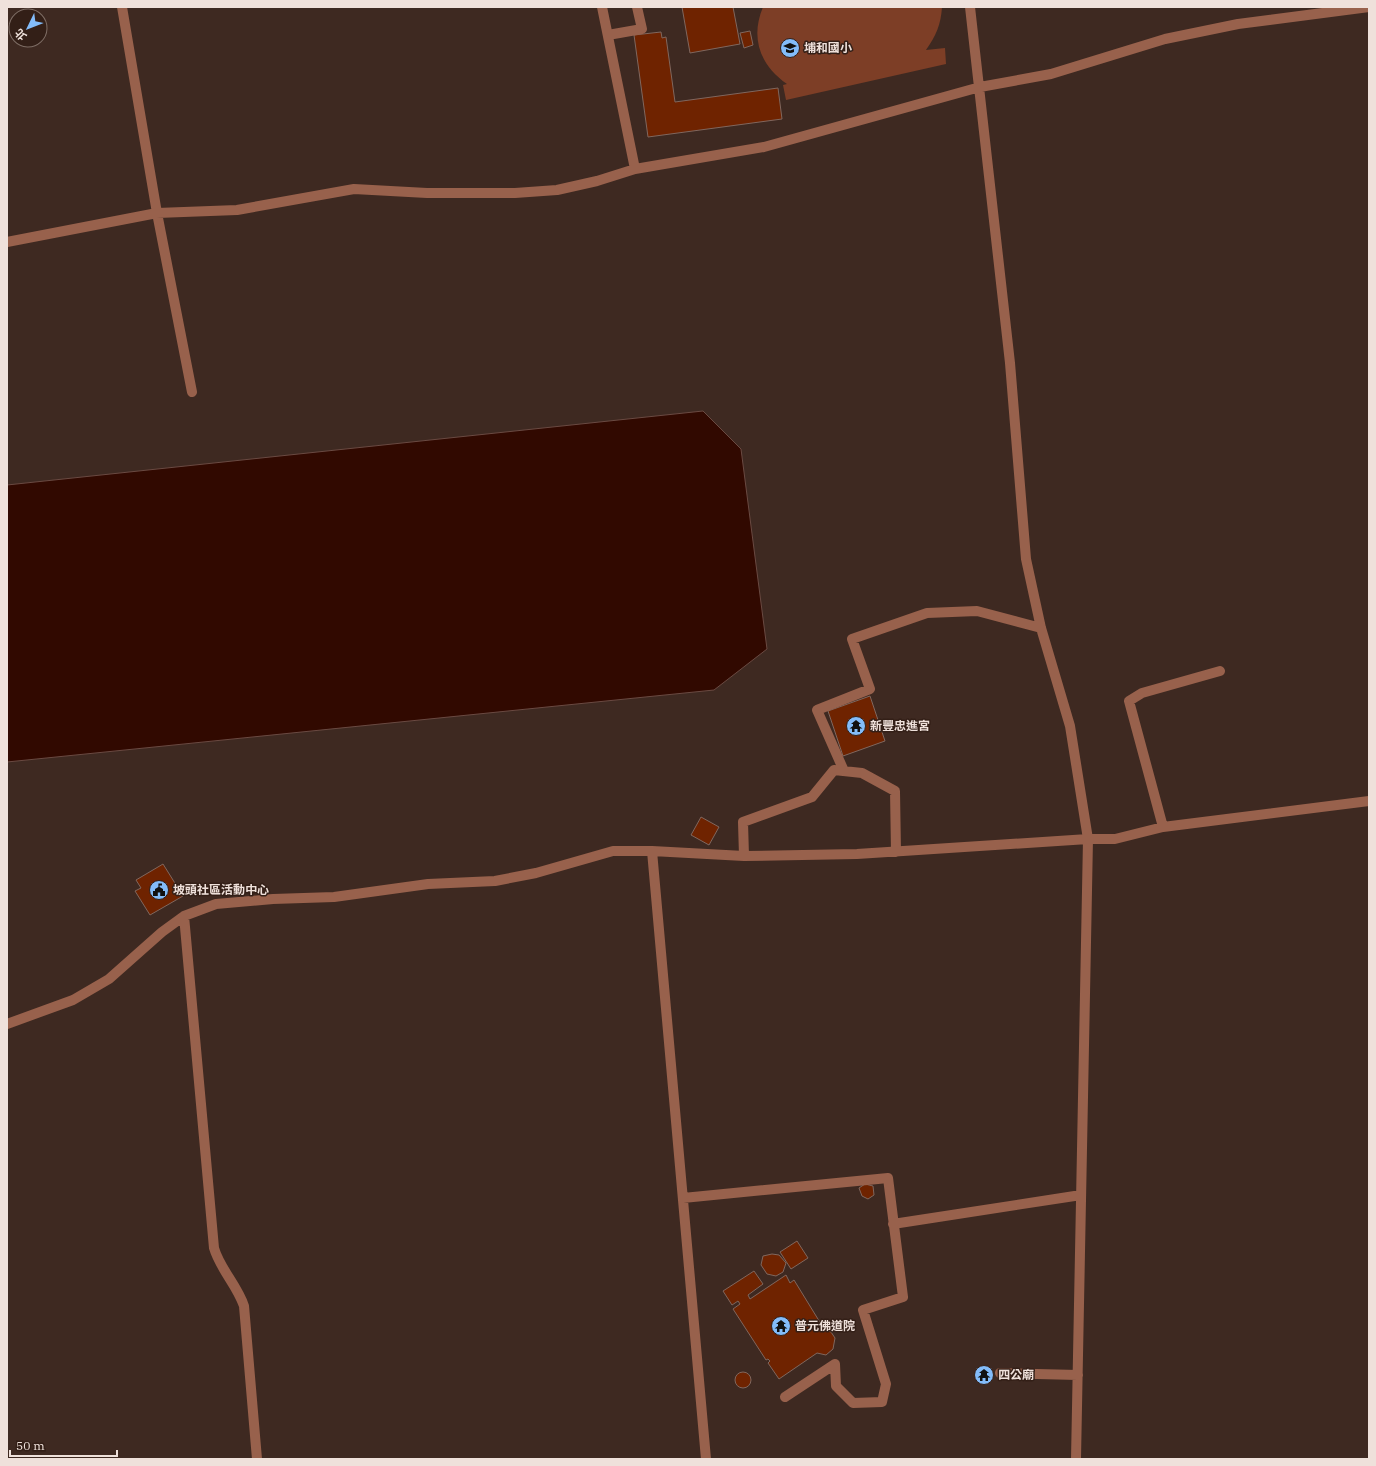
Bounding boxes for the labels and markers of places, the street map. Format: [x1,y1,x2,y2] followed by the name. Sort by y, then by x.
[779,37,801,59] school or university icon: 埔和國小
[804,40,852,55] place label: 埔和國小
[845,715,867,737] temple icon: 新豐忠進宮
[870,718,930,733] place label: 新豐忠進宮
[148,879,170,901] public building icon: 坡頭社區活動中心
[173,882,269,897] place label: 坡頭社區活動中心
[770,1315,792,1337] temple icon: 普元佛道院
[795,1318,855,1333] place label: 普元佛道院
[973,1364,995,1386] temple icon: 四公廟
[998,1367,1034,1382] place label: 四公廟

